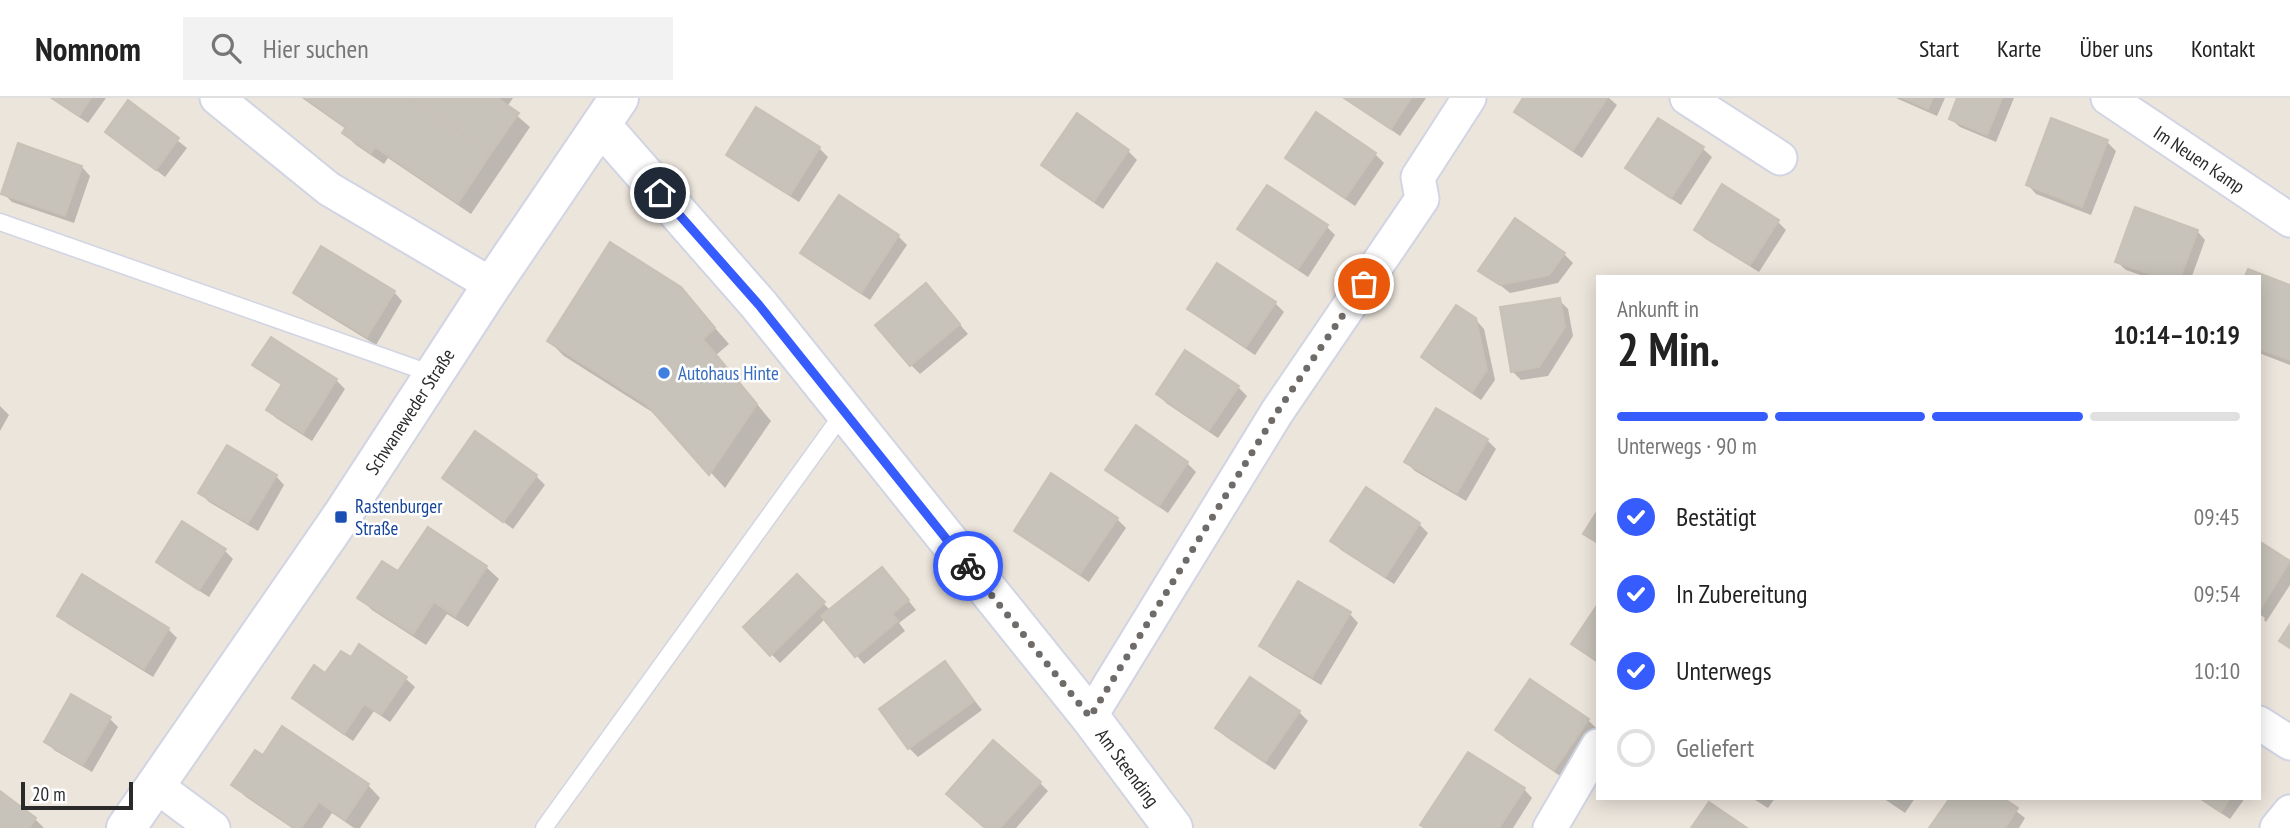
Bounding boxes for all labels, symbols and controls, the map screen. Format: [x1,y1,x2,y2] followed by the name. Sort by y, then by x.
[183,17,673,80] search box
[35,27,141,70] text: Nomnom
[207,29,245,67] icon: search
[263,32,369,65] text: Hier suchen
[1919,33,1959,64] text: Start
[1997,33,2042,64] text: Karte
[2080,33,2153,64] text: Über uns
[2191,33,2255,64] text: Kontakt
[2149,120,2250,198] street label: Im Neuen Kamp
[630,163,690,223] pin
[641,174,679,212] icon: home
[1334,254,1394,314] pin
[1345,265,1383,303] icon: bag
[1617,294,1699,323] text: Ankunft in
[2113,318,2240,351] text: 10:14–10:19
[1617,319,1720,379] text: 2 Min.
[360,344,460,479] street label: Schwaneweder Straße
[678,361,779,385] place label: Autohaus Hinte
[656,365,672,381] marker: Autohaus Hinte
[1617,431,1757,460] text: Unterwegs · 90 m
[355,494,443,540] place label: Rastenburger Straße
[1617,498,1655,536] icon: check
[1676,500,1757,533] text: Bestätigt
[2194,502,2240,531] text: 09:45
[333,509,349,525] marker: Rastenburger Straße
[933,531,1003,601] courier
[949,547,987,585] icon: bike
[1617,575,1655,613] icon: check
[1676,577,1807,610] text: In Zubereitung
[2194,579,2240,608] text: 09:54
[1617,652,1655,690] icon: check
[1676,654,1771,687] text: Unterwegs
[2194,656,2240,685] text: 10:10
[1091,724,1165,811] street label: Am Steending
[1676,731,1754,764] text: Geliefert
[21,779,133,811] scale bar
[32,782,66,806] text: 20 m

